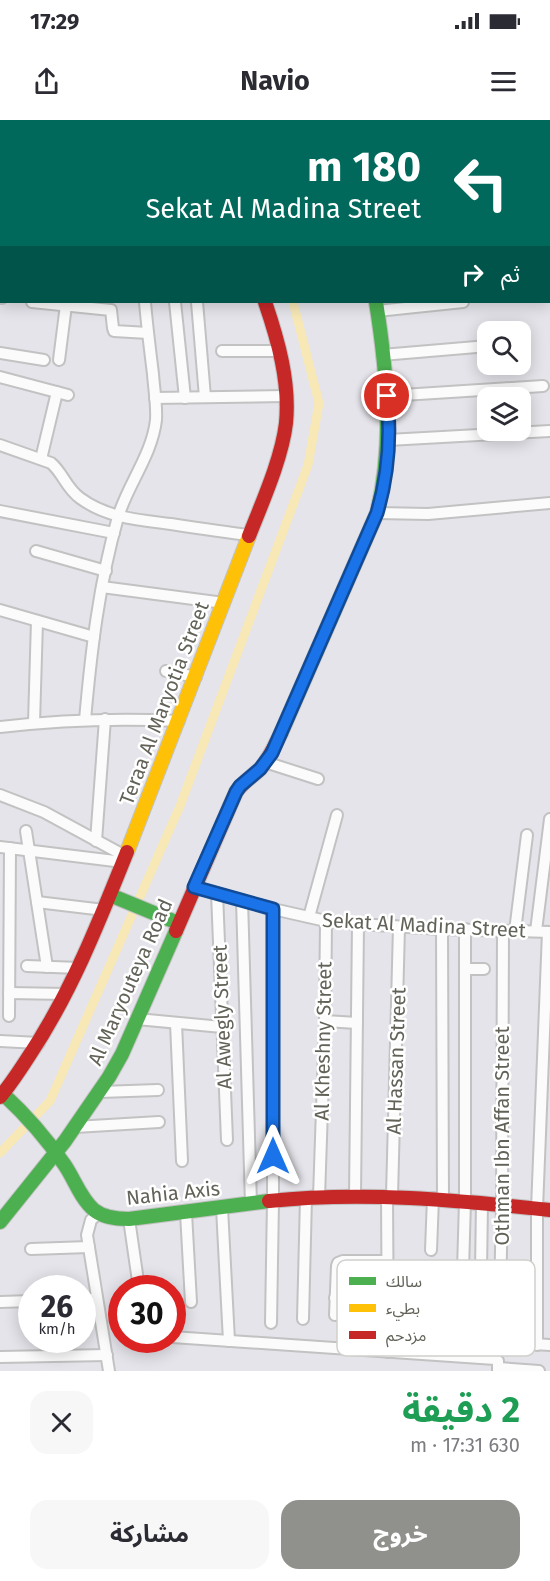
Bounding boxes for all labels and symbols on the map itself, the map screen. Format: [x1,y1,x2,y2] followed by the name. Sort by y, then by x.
[361,370,412,421] pin
[114,597,214,808] street label: Teraa Al Maryotia Street
[83,895,177,1069] street label: Al Maryouteya Road
[322,908,527,942] street label: Sekat Al Madina Street
[207,943,237,1090] street label: Al Awegly Street
[310,960,336,1121] street label: Al Kheshny Street
[381,986,411,1135] street label: Al Hassan Street
[490,1026,514,1246] street label: Othman Ibn Affan Street
[241,1124,305,1188] position arrow
[125,1176,221,1210] street label: Nahia Axis
[337,1260,535,1356] legend
[386,1272,422,1291] text: سالك
[108,1275,186,1353] speed limit sign: 30
[386,1299,420,1321] text: بطيء
[386,1326,426,1348] text: مزدحم

